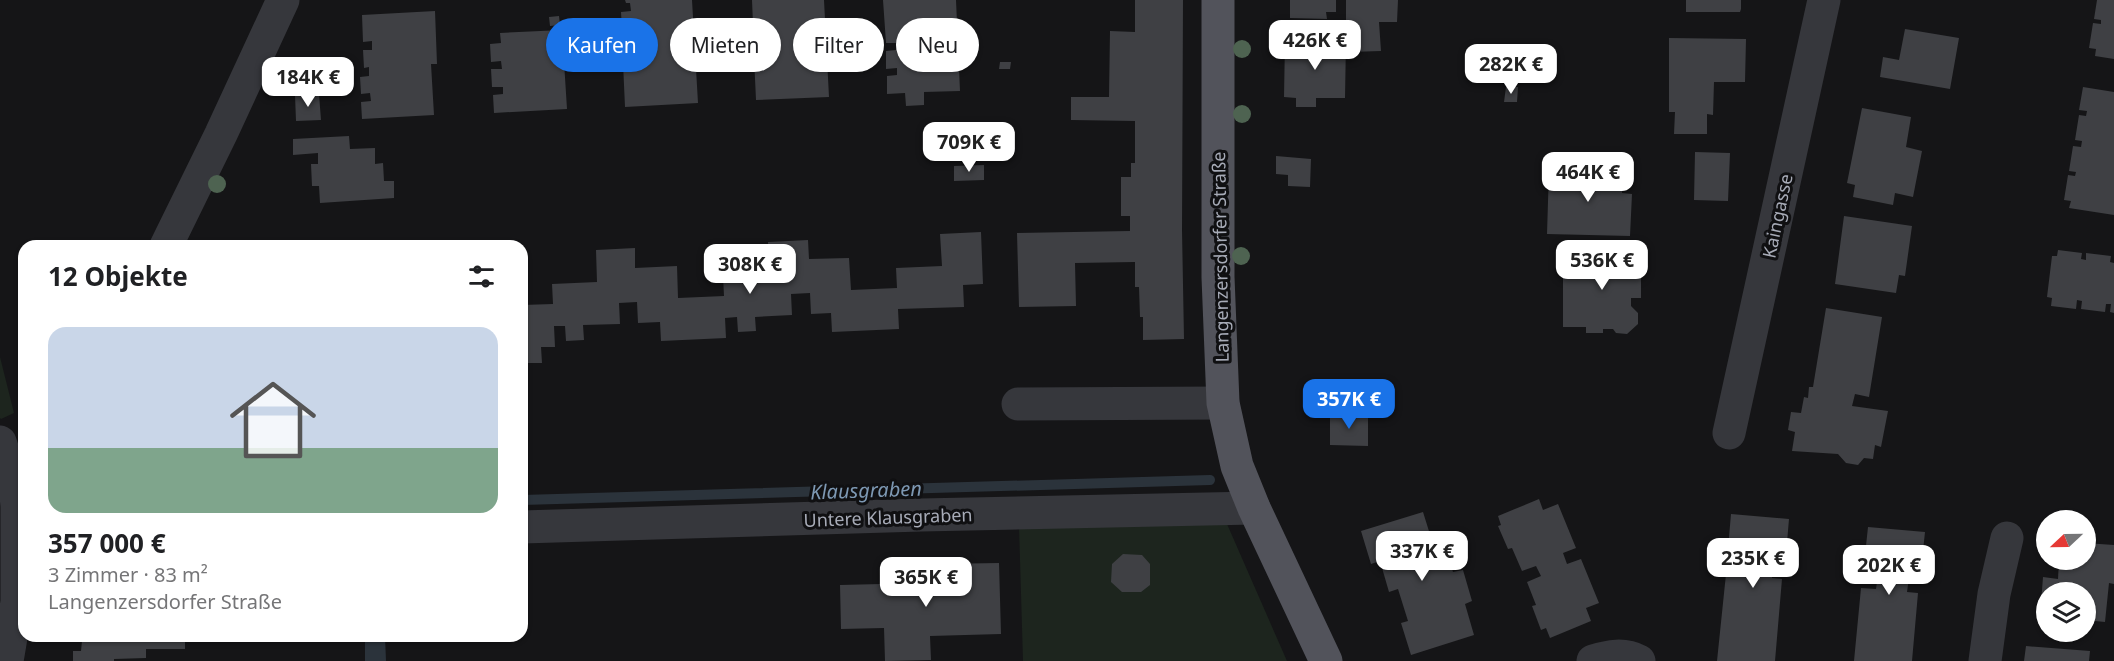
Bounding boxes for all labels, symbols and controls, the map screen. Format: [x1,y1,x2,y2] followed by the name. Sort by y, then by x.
[546,18,658,72] chip: Kaufen
[670,18,781,72] chip: Mieten
[793,18,884,72] chip: Filter
[896,18,979,72] chip: Neu
[1266,20,1364,71] pin: 426K €
[1283,26,1347,53] text: 426K €
[1462,44,1560,95] pin: 282K €
[1479,50,1543,77] text: 282K €
[259,57,357,108] pin: 184K €
[276,63,340,90] text: 184K €
[920,122,1018,173] pin: 709K €
[937,128,1001,155] text: 709K €
[1206,152,1234,362] street label: Langenzersdorfer Straße
[1539,152,1637,203] pin: 464K €
[1556,158,1620,185] text: 464K €
[1756,172,1798,260] street label: Kaingasse
[1553,240,1651,291] pin: 536K €
[701,244,799,295] pin: 308K €
[1570,246,1634,273] text: 536K €
[718,250,782,277] text: 308K €
[48,258,188,294] text: 12 Objekte
[465,260,498,293] icon: filters
[219,366,327,474] icon: home
[1300,379,1398,430] pin: 357K €
[1317,385,1381,412] text: 357K €
[810,475,922,505] water label: Klausgraben
[803,502,973,532] street label: Untere Klausgraben
[2036,510,2096,570] north arrow
[2036,510,2096,642] map controls
[48,525,166,561] text: 357 000 €
[1373,531,1471,582] pin: 337K €
[1390,537,1454,564] text: 337K €
[1704,538,1802,589] pin: 235K €
[1721,544,1785,571] text: 235K €
[1840,545,1938,596] pin: 202K €
[1857,551,1921,578] text: 202K €
[877,557,975,608] pin: 365K €
[48,561,208,588] text: 3 Zimmer · 83 m²
[894,563,958,590] text: 365K €
[2036,582,2096,642] button: layers
[48,588,282,615] text: Langenzersdorfer Straße

